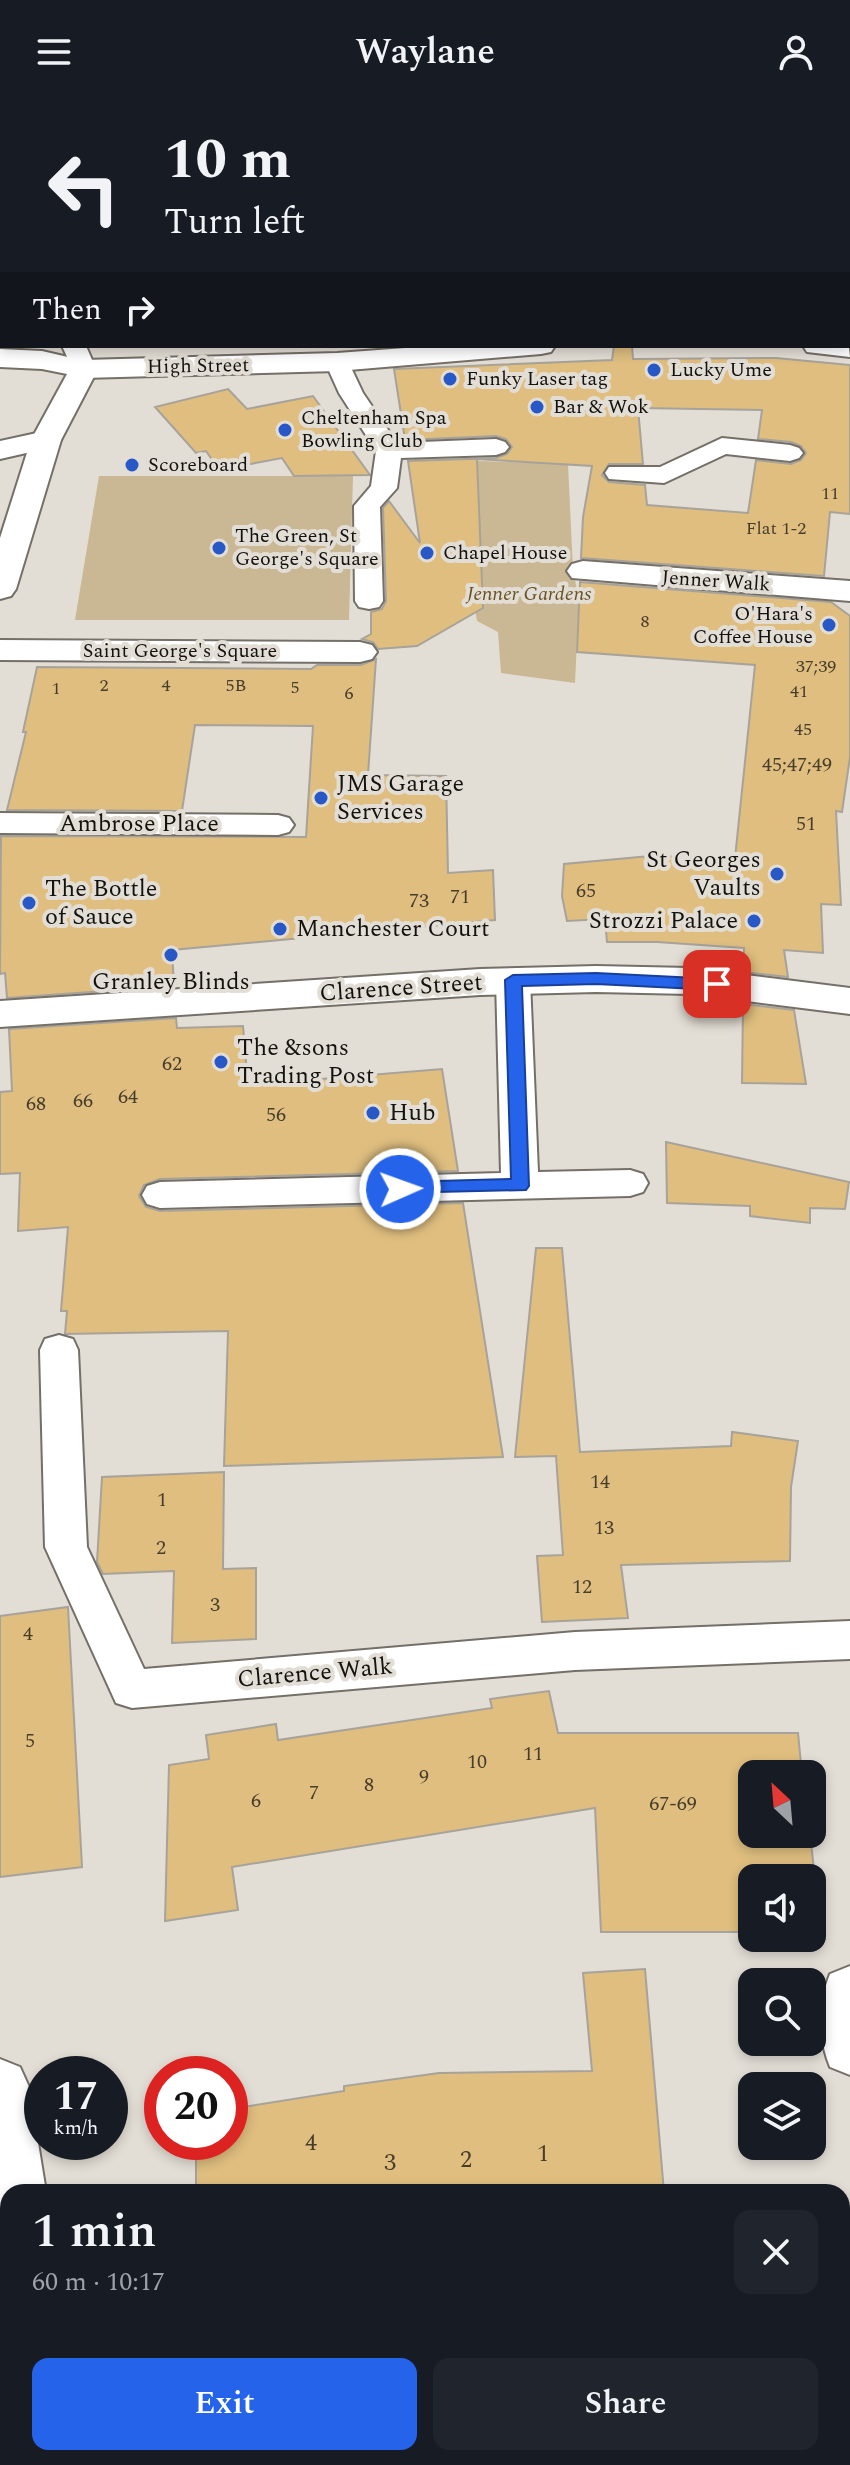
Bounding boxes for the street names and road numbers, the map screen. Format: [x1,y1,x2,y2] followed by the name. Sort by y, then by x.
[147,350,249,382] street label: High Street
[661,562,771,600] street label: Jenner Walk
[83,636,277,666] street label: Saint George's Square
[59,806,219,842] street label: Ambrose Place
[318,964,484,1012] street label: Clarence Street
[236,1648,394,1698] street label: Clarence Walk

